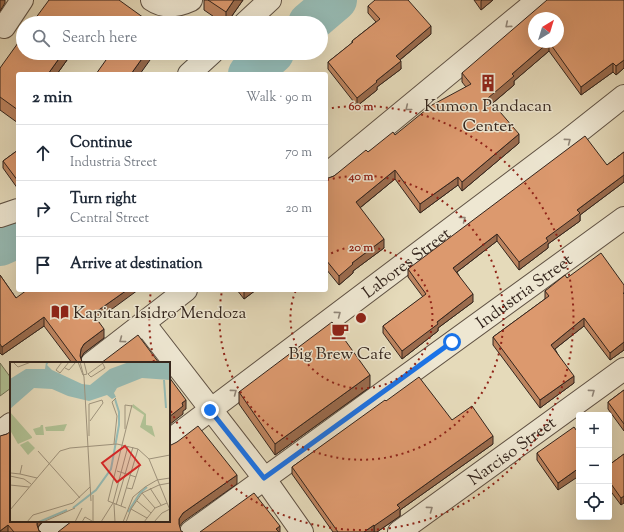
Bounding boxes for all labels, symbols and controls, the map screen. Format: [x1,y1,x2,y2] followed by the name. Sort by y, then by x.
[528,12,564,48] north arrow
[16,16,328,60] search box
[505,20,512,27] one-way arrow
[30,27,52,49] icon: search
[62,28,137,49] text: Search here
[478,73,498,93] building icon: Kumon Pandacan Center
[32,86,73,110] text: 2 min
[246,89,312,107] text: Walk · 90 m
[424,95,552,139] place label: Kumon Pandacan Center
[349,98,373,116] text: 60 m
[405,103,412,110] one-way arrow
[70,133,132,154] text: Continue
[563,139,570,146] one-way arrow
[32,142,54,164] icon: ahead
[285,144,312,162] text: 70 m
[70,154,157,172] text: Industria Street
[348,168,373,186] text: 40 m
[70,189,136,210] text: Turn right
[32,198,54,220] icon: right
[286,200,312,218] text: 20 m
[70,210,149,228] text: Central Street
[459,216,466,223] one-way arrow
[358,223,457,305] street label: Labores Street
[349,239,373,257] text: 20 m
[472,249,578,335] street label: Industria Street
[32,254,54,276] icon: arrive
[70,254,203,275] text: Arrive at destination
[50,302,70,322] library icon: Kapitan Isidro Mendoza
[73,302,247,326] place label: Kapitan Isidro Mendoza
[354,311,368,325] centre of rings
[333,312,340,319] one-way arrow
[330,321,350,341] cafe icon: Big Brew Cafe
[443,333,461,351] route start
[120,335,127,342] one-way arrow
[288,343,392,367] place label: Big Brew Cafe
[10,362,170,522] inset map
[229,390,236,397] one-way arrow
[588,390,595,397] one-way arrow
[201,401,219,419] route end
[464,412,562,492] street label: Narciso Street
[576,412,612,520] map controls
[576,412,612,448] button: +
[576,448,612,484] button: −
[576,484,612,520] button: locate
[426,507,433,514] one-way arrow

